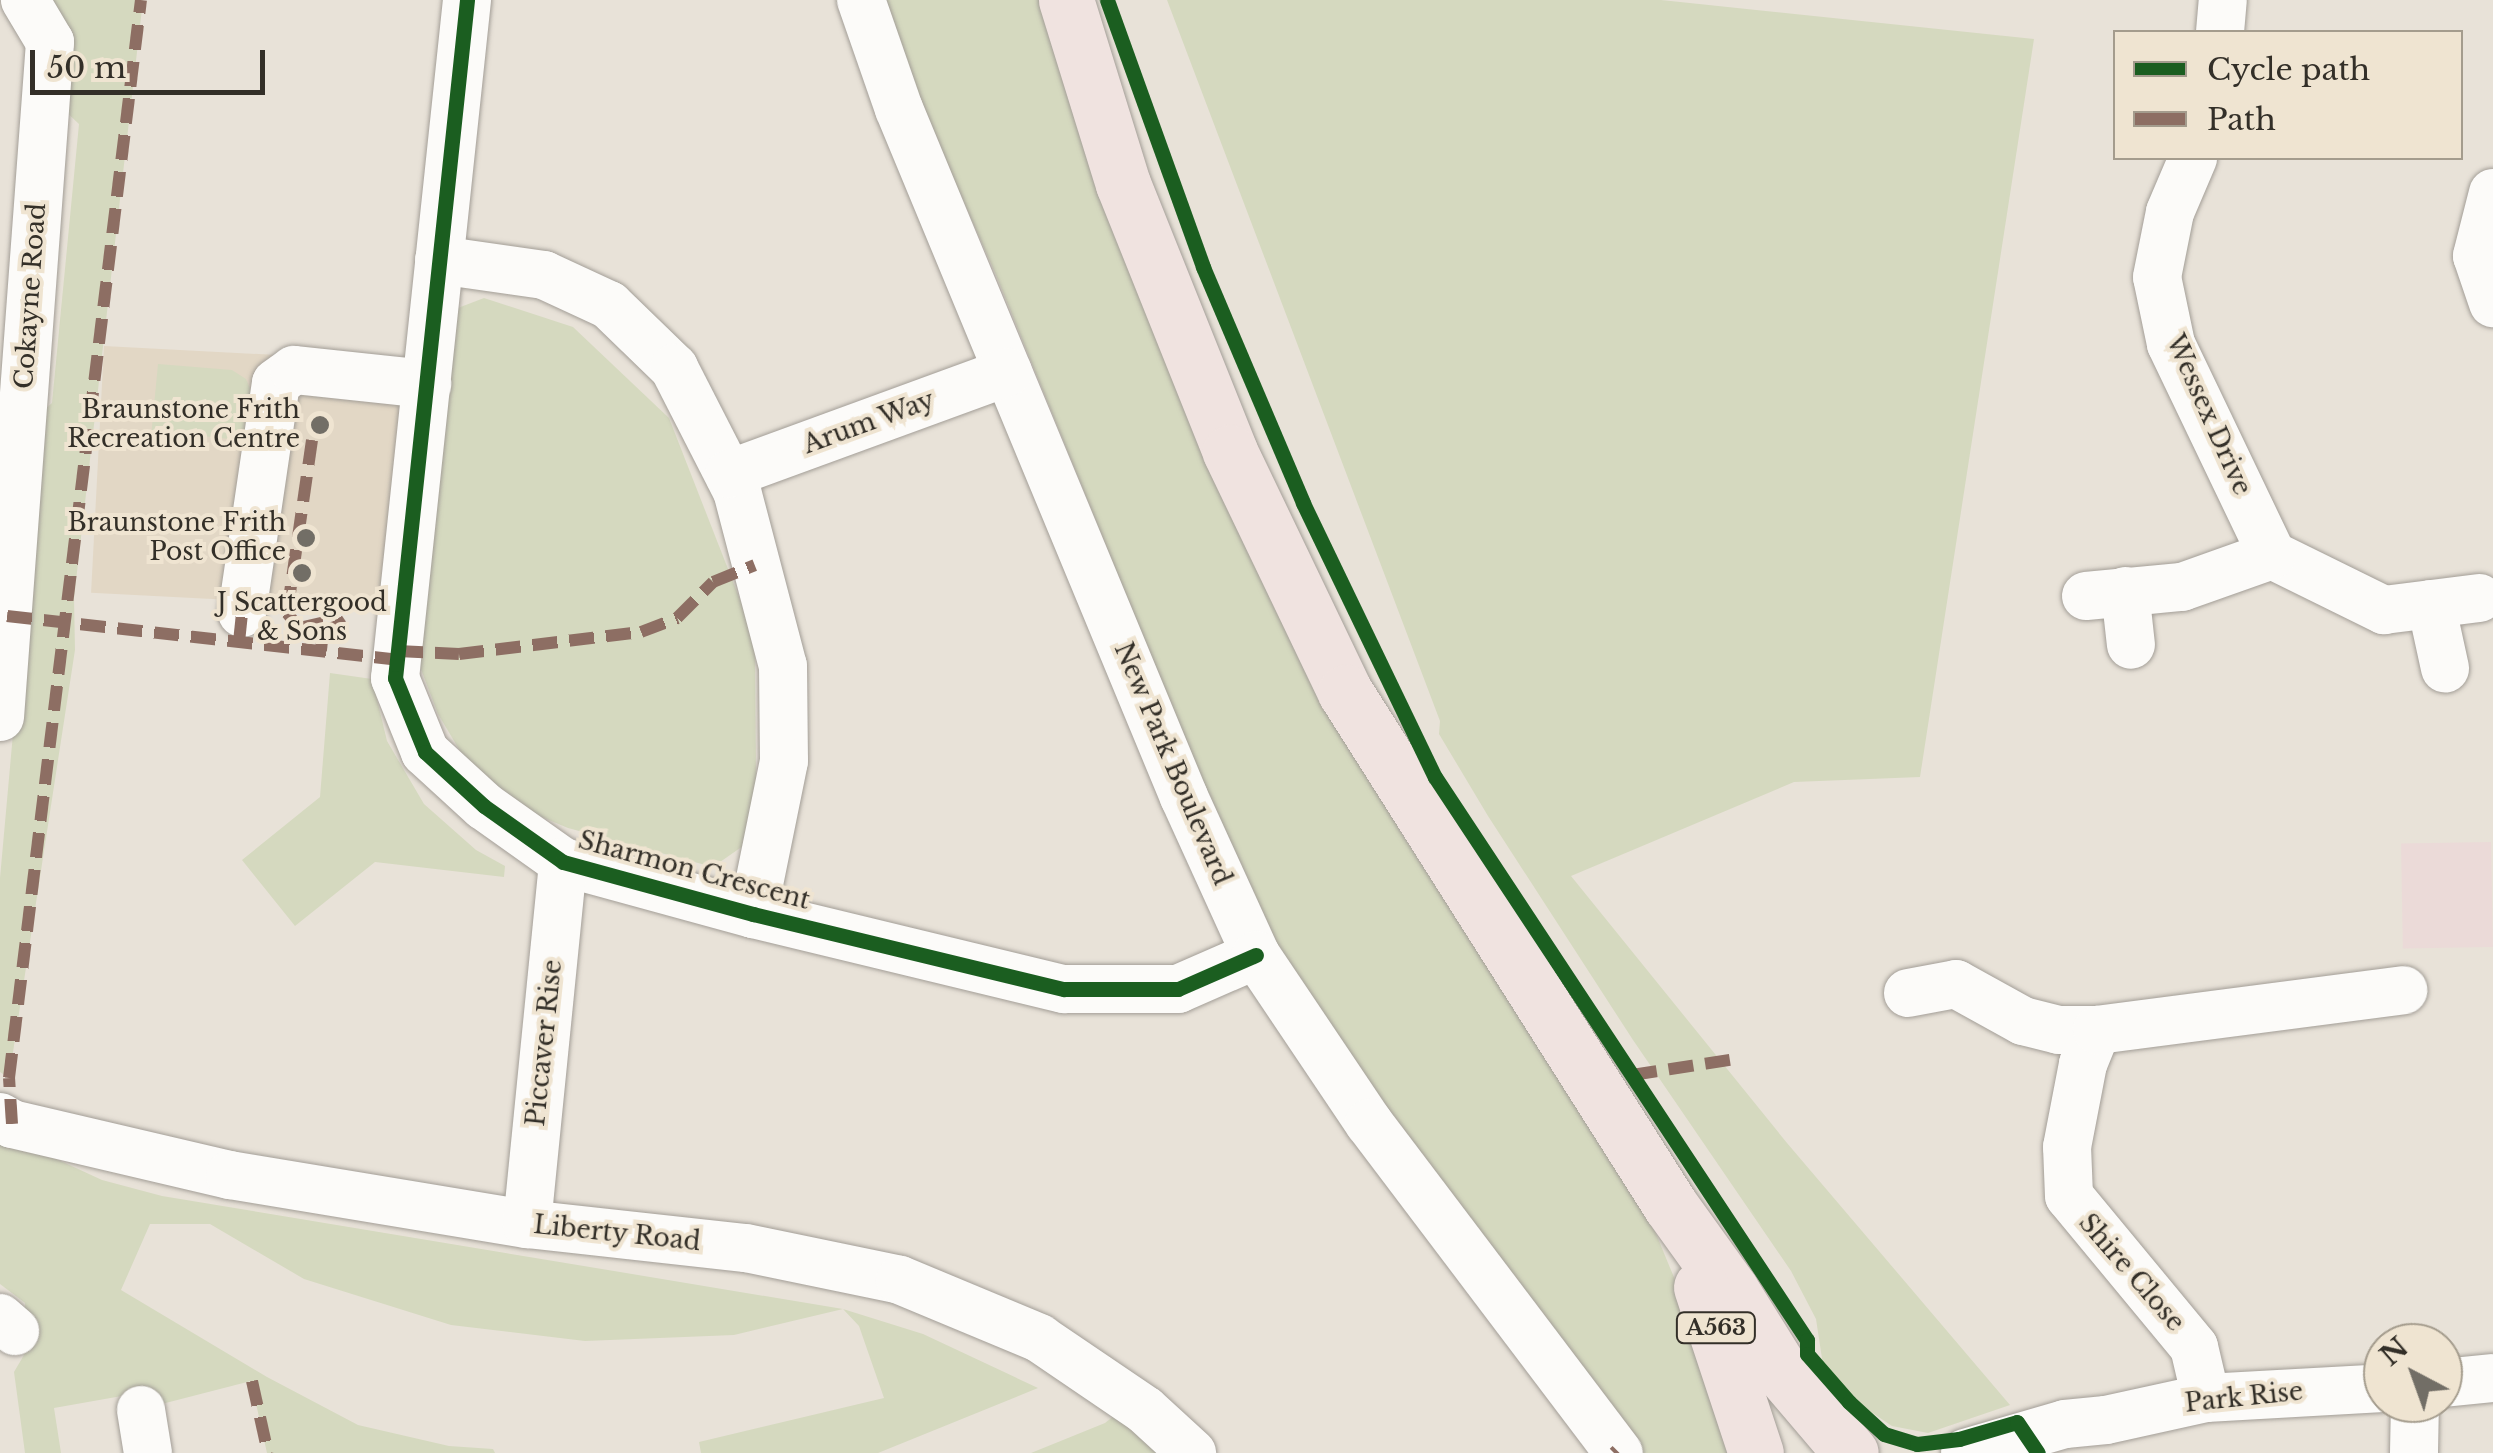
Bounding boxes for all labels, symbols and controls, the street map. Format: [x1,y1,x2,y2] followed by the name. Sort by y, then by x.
[35,30,270,92] scale bar
[2113,30,2463,160] legend
[47,49,126,86] text: 50 m
[2207,51,2370,88] text: Cycle path
[2207,101,2276,138] text: Path
[10,202,52,390] street label: Cokayne Road
[2159,330,2257,500] street label: Wessex Drive
[799,385,939,461] street label: Arum Way
[67,396,300,455] place label: Braunstone Frith Recreation Centre
[309,414,331,436] marker: Braunstone Frith Recreation Centre
[68,509,286,568] place label: Braunstone Frith Post Office
[295,527,317,549] marker: Braunstone Frith Post Office
[291,562,313,584] marker: J Scattergood & Sons
[217,589,387,648] place label: J Scattergood & Sons
[1107,638,1237,890] street label: New Park Boulevard
[575,826,813,916] street label: Sharmon Crescent
[521,958,569,1128] street label: Piccaver Rise
[2072,1208,2190,1338] street label: Shire Close
[532,1210,702,1258] street label: Liberty Road
[1674,1311,1758,1345] road number: A563
[2363,1323,2463,1423] north arrow
[2373,1330,2416,1373] text: N
[2183,1377,2305,1419] street label: Park Rise

